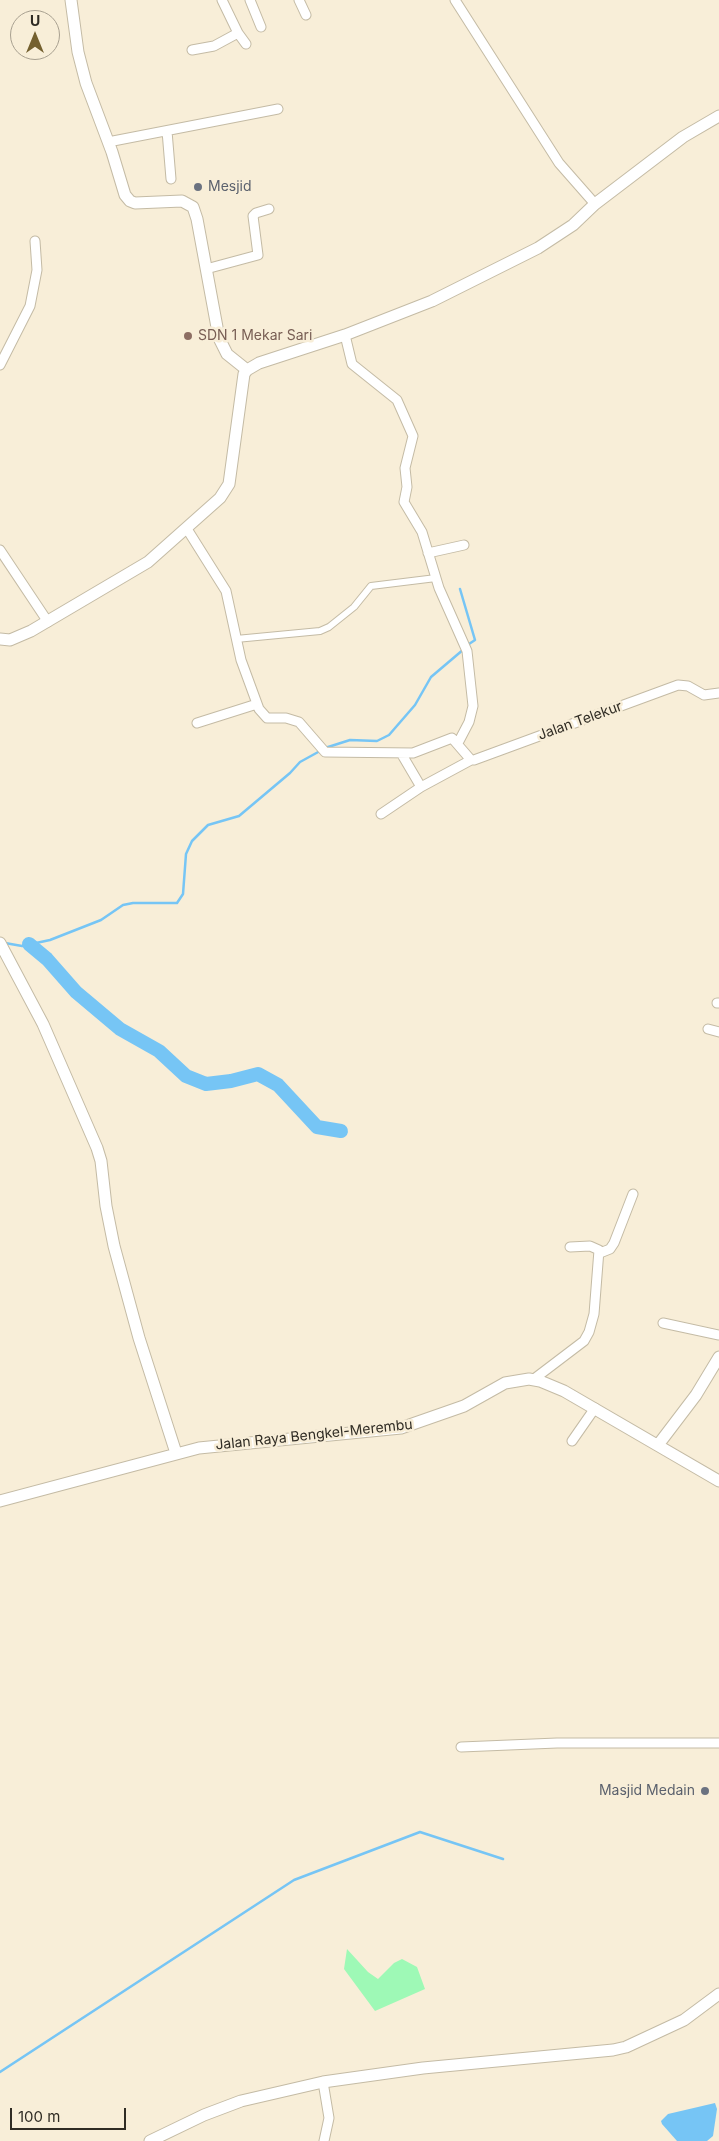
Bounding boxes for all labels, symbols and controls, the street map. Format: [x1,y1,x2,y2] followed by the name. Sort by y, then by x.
[10,10,60,60] north arrow
[30,12,40,29] text: U
[208,179,252,195] place label: Mesjid
[192,181,204,193] marker: Mesjid
[198,328,312,344] place label: SDN 1 Mekar Sari
[182,330,194,342] marker: SDN 1 Mekar Sari
[536,698,624,744] street label: Jalan Telekur
[215,1416,413,1454] street label: Jalan Raya Bengkel-Merembu
[599,1783,695,1799] place label: Masjid Medain
[699,1785,711,1797] marker: Masjid Medain
[12,2098,129,2130] scale bar
[18,2107,60,2126] text: 100 m

